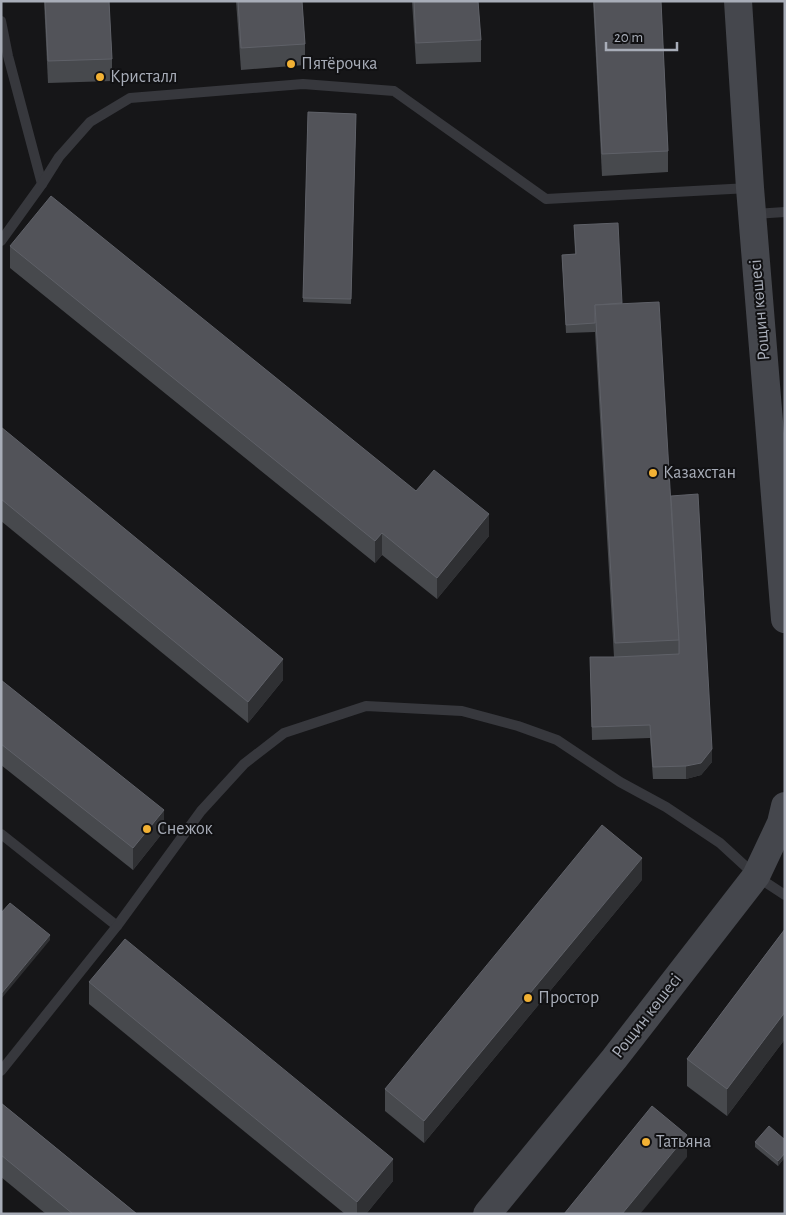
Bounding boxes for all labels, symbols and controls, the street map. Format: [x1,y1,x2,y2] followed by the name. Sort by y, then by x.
[606,20,677,52] scale bar
[614,30,643,45] text: 20 m
[301,55,378,73] place label: Пятёрочка
[285,58,297,70] marker: Пятёрочка
[110,68,178,86] place label: Кристалл
[94,71,106,83] marker: Кристалл
[747,259,773,361] street label: Рощин көшесі
[663,464,736,482] place label: Казахстан
[647,467,659,479] marker: Казахстан
[157,820,214,838] place label: Снежок
[141,823,153,835] marker: Снежок
[609,970,685,1062] street label: Рощин көшесі
[538,989,599,1007] place label: Простор
[522,992,534,1004] marker: Простор
[656,1133,711,1151] place label: Татьяна
[640,1136,652,1148] marker: Татьяна

